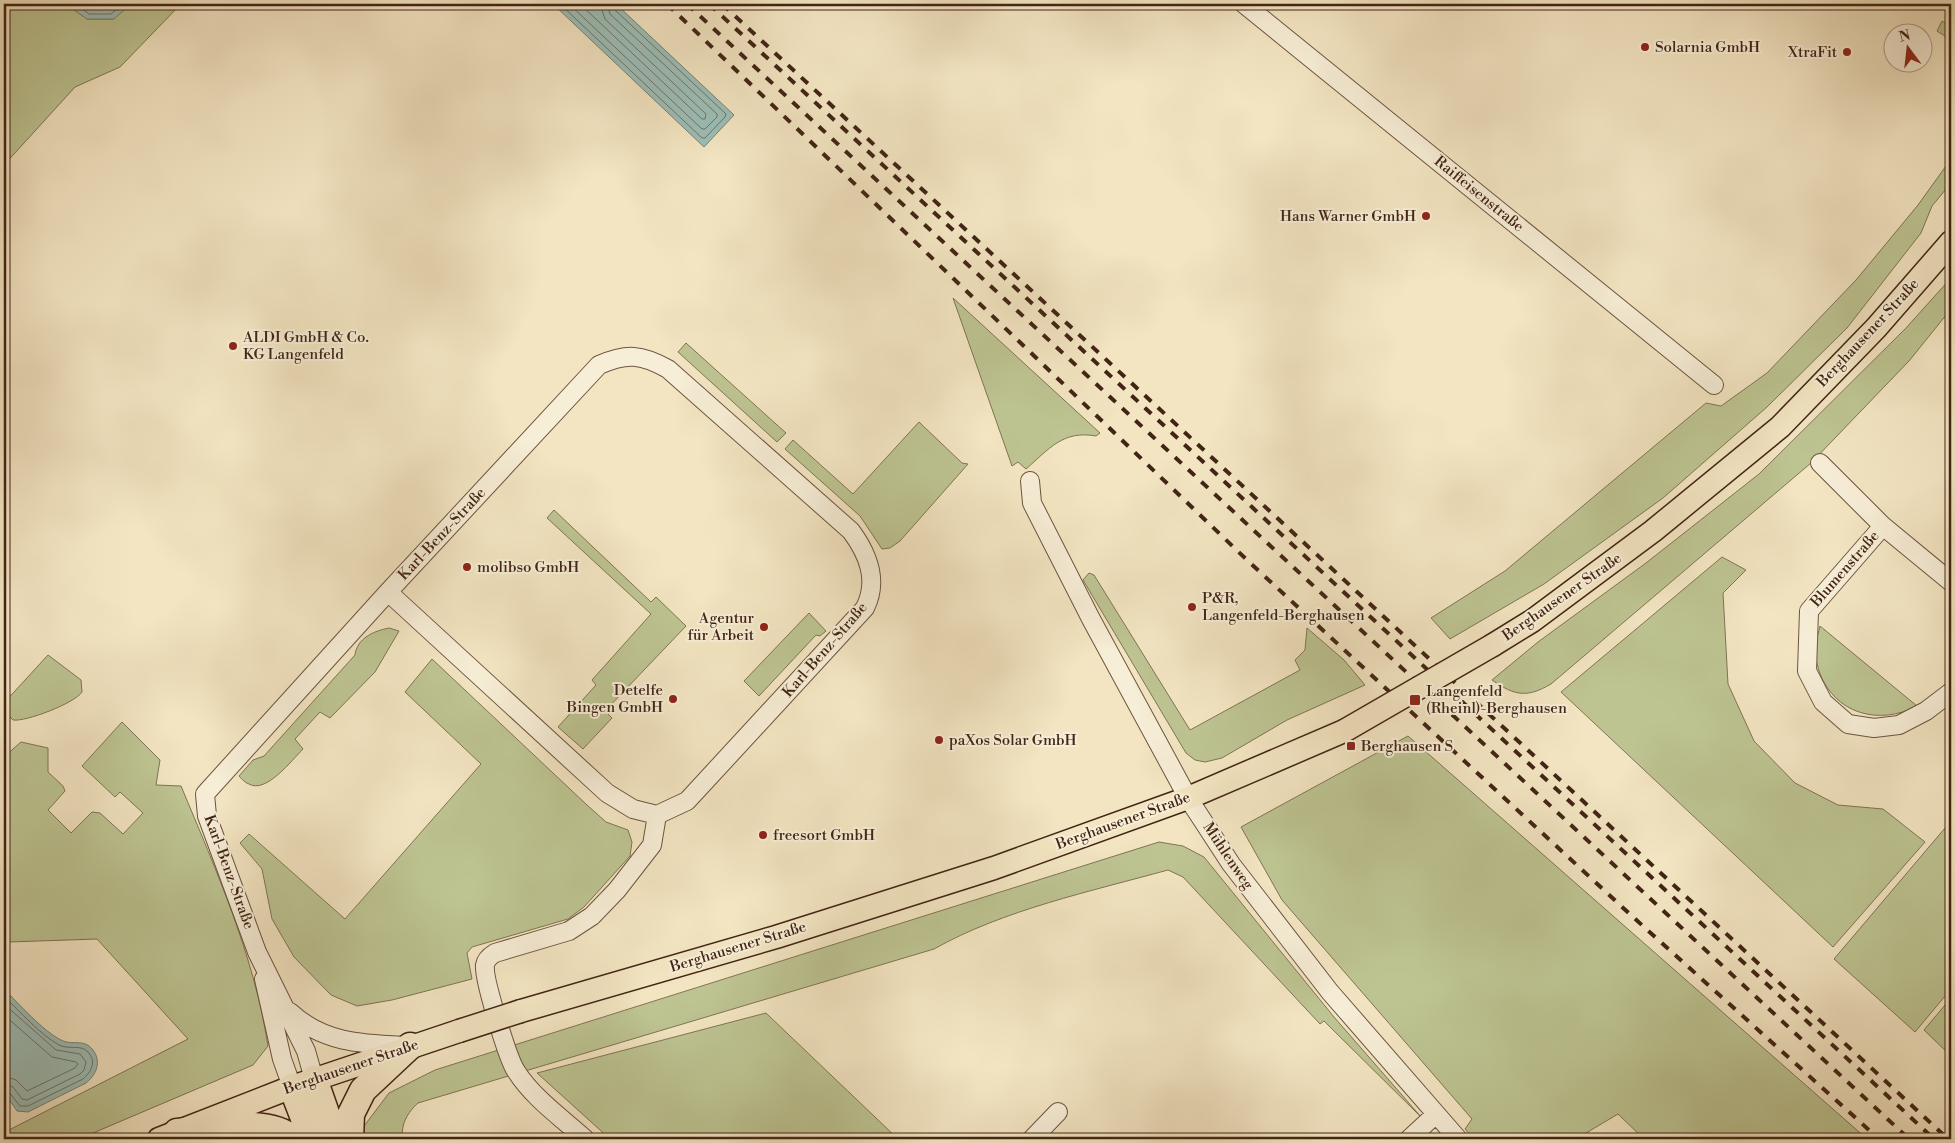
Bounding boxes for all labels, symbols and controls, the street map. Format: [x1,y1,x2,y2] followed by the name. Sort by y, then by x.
[1882,22,1932,72] north arrow
[1897,26,1913,47] text: N
[1655,38,1760,57] place label: Solarnia GmbH
[1639,41,1651,53] marker: Solarnia GmbH
[1787,43,1838,62] place label: XtraFit
[1841,46,1853,58] marker: XtraFit
[1430,152,1528,236] street label: Raiffeisenstraße
[1280,207,1416,226] place label: Hans Warner GmbH
[1420,210,1432,222] marker: Hans Warner GmbH
[1812,275,1923,392] street label: Berghausener Straße
[242,328,369,364] place label: ALDI GmbH & Co. KG Langenfeld
[227,340,239,352] marker: ALDI GmbH & Co. KG Langenfeld
[394,484,490,584] street label: Karl-Benz-Straße
[1806,527,1883,612] street label: Blumenstraße
[1498,549,1625,646] street label: Berghausener Straße
[477,558,579,577] place label: molibso GmbH
[461,561,473,573] marker: molibso GmbH
[1202,589,1365,625] place label: P&R, Langenfeld-Berghausen
[778,598,872,702] street label: Karl-Benz-Straße
[1186,601,1198,613] marker: P&R, Langenfeld-Berghausen
[688,609,755,645] place label: Agentur für Arbeit
[758,621,770,633] marker: Agentur für Arbeit
[566,681,663,717] place label: Detelfe Bingen GmbH
[1426,682,1567,718] place label: Langenfeld (Rheinl)-Berghausen
[667,693,679,705] marker: Detelfe Bingen GmbH
[1408,693,1422,707] marker: Langenfeld (Rheinl)-Berghausen
[949,731,1077,750] place label: paXos Solar GmbH
[933,734,945,746] marker: paXos Solar GmbH
[1360,737,1453,756] place label: Berghausen S
[1345,740,1357,752] marker: Berghausen S
[1052,788,1193,854] street label: Berghausener Straße
[200,812,258,932] street label: Karl-Benz-Straße
[1199,819,1258,894] street label: Mühlenweg
[773,826,875,845] place label: freesort GmbH
[757,829,769,841] marker: freesort GmbH
[667,917,808,977] street label: Berghausener Straße
[280,1035,421,1099] street label: Berghausener Straße

